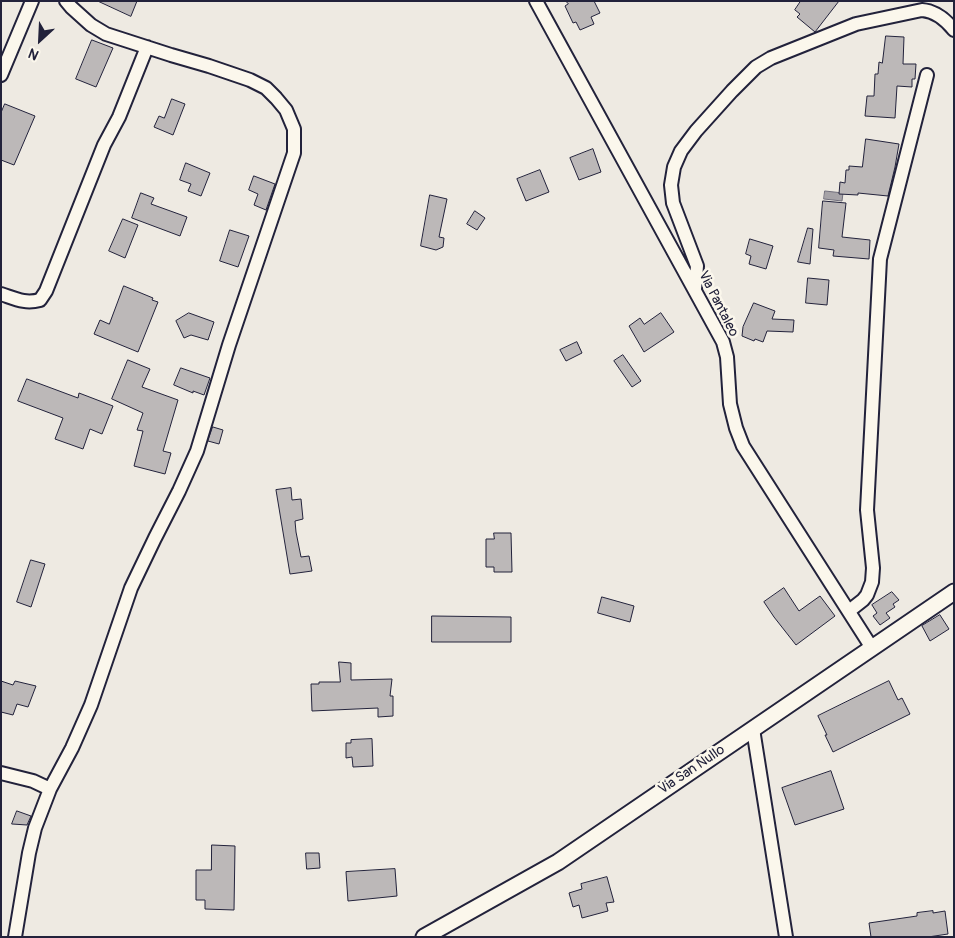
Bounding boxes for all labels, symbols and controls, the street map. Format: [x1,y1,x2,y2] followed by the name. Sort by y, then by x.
[15,15,65,65] north arrow
[26,44,41,64] text: N
[694,268,742,340] street label: Via Pantaleo
[656,742,728,798] street label: Via San Nullo

